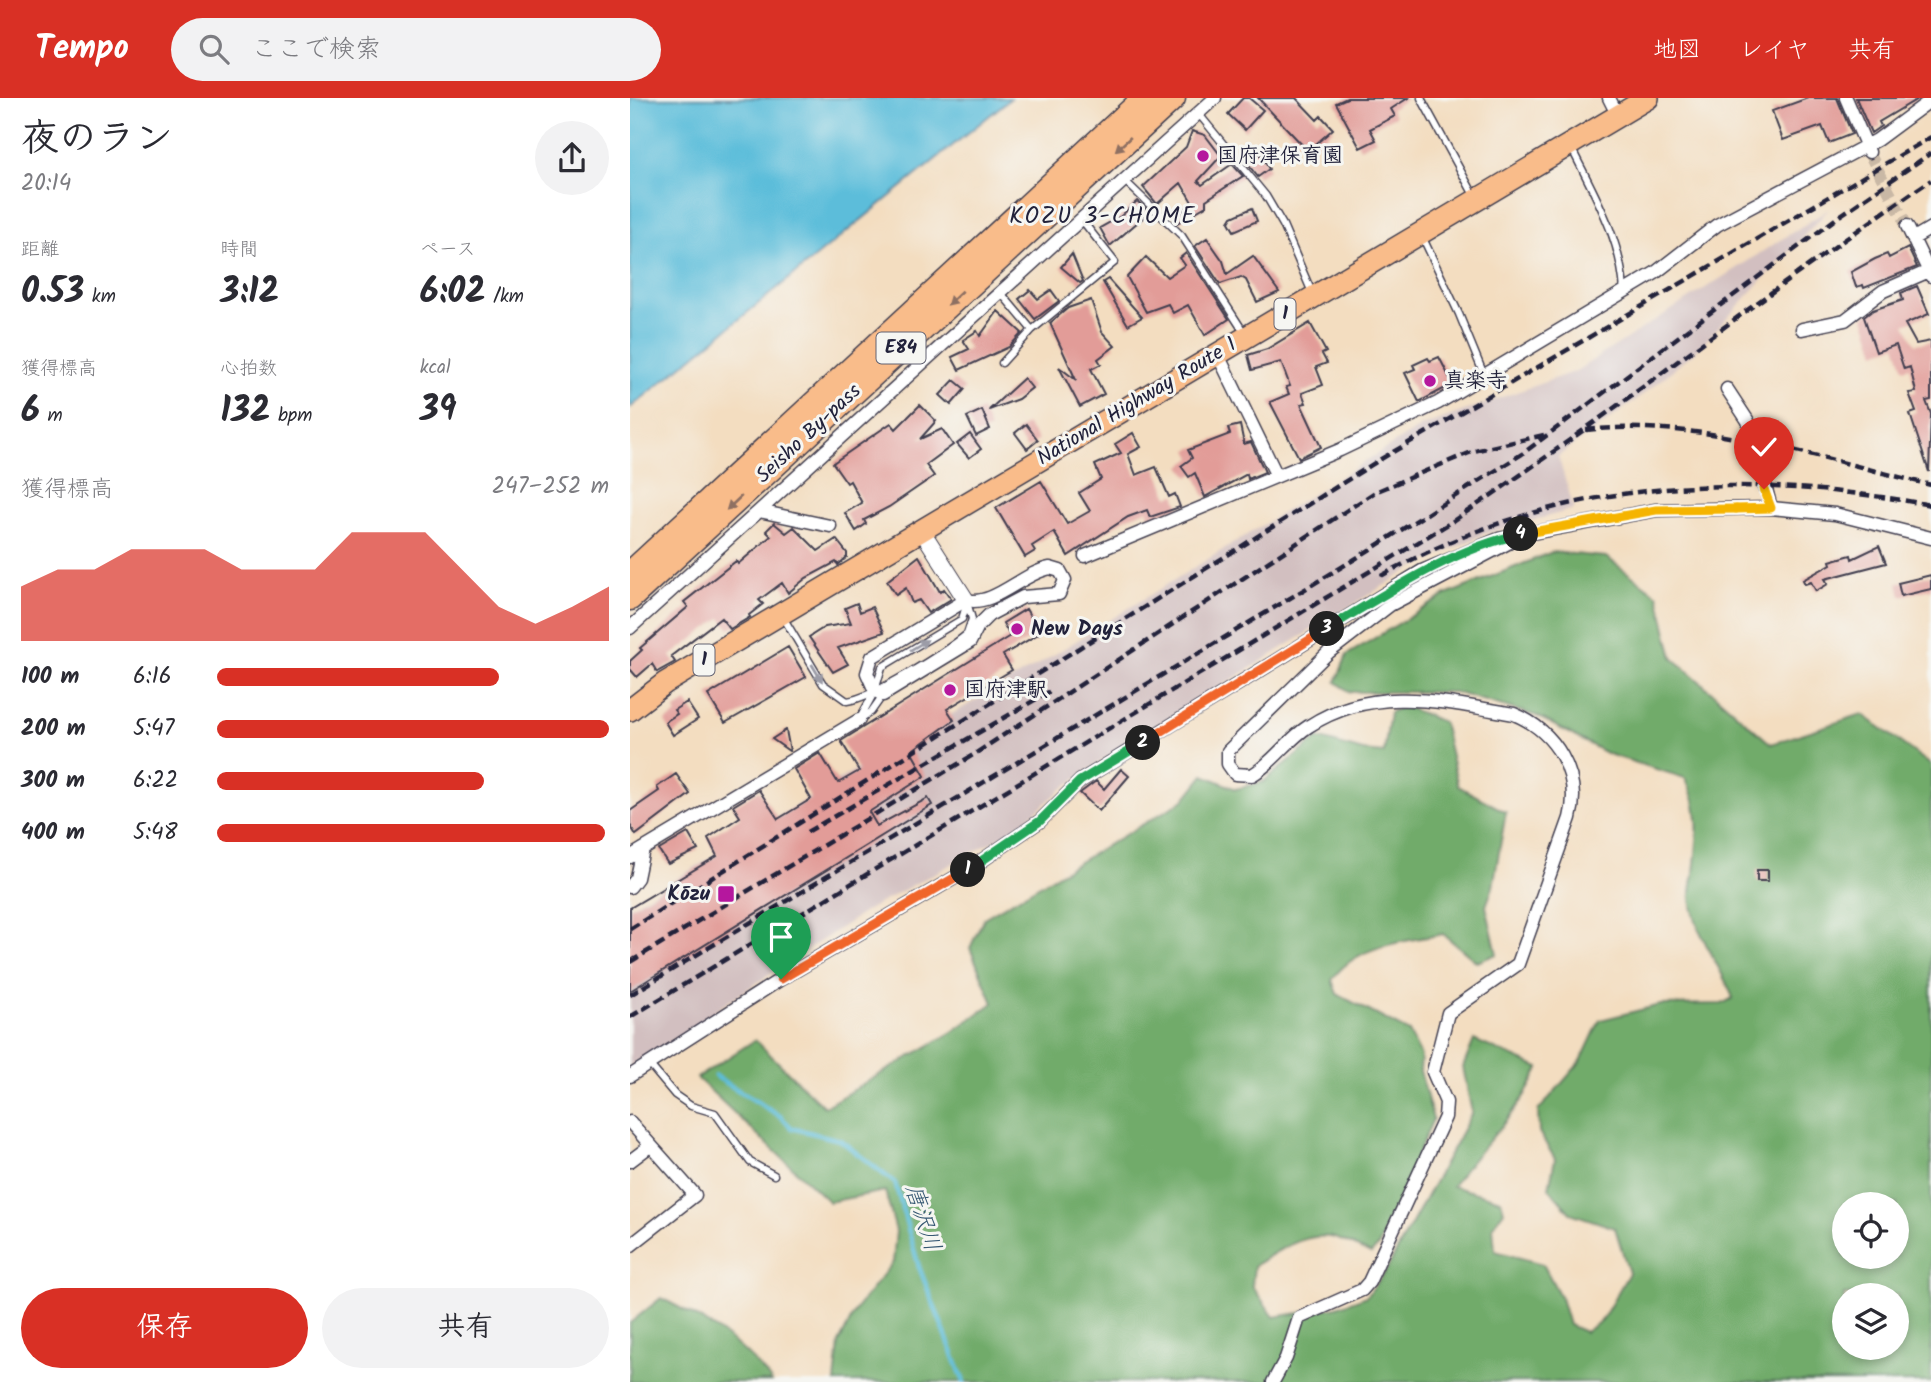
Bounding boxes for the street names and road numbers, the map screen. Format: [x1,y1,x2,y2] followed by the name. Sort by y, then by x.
[1274,298,1296,330] road number: 1
[1031,329,1243,475] street label: National Highway Route 1
[876,332,926,364] road number: E84
[749,376,869,492] street label: Seisho By-pass
[694,645,714,676] road number: 1

